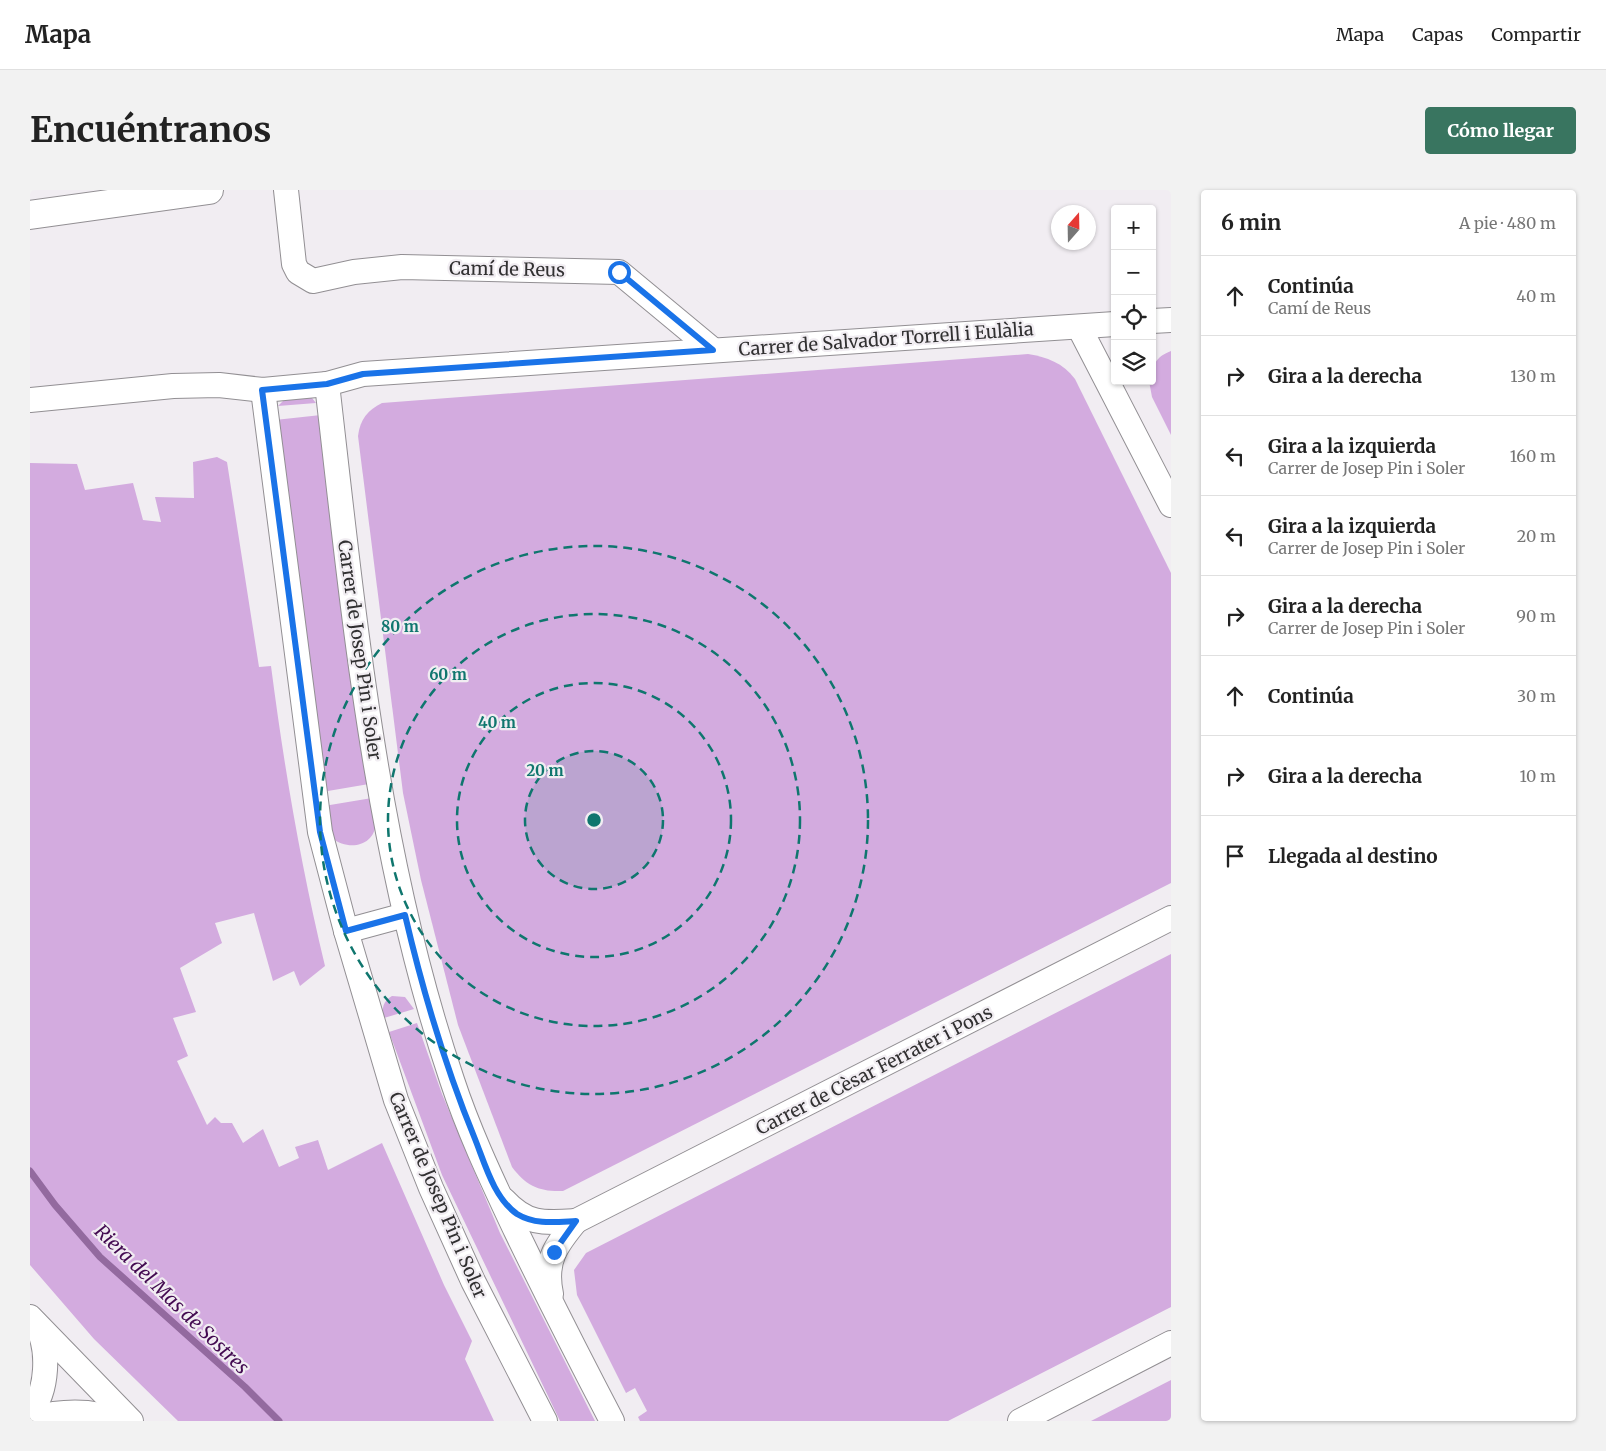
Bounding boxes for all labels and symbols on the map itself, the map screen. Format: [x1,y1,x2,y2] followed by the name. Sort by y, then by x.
[1051,205,1096,250] north arrow
[449,256,565,282] street label: Camí de Reus
[608,261,631,284] route start
[738,317,1034,361] street label: Carrer de Salvador Torrell i Eulàlia
[333,538,387,762] street label: Carrer de Josep Pin i Soler
[381,617,419,636] text: 80 m
[429,665,467,684] text: 60 m
[478,713,516,732] text: 40 m
[526,761,564,780] text: 20 m
[585,811,603,829] centre of rings
[752,1000,996,1140] street label: Carrer de Cèsar Ferrater i Pons
[384,1088,492,1302] street label: Carrer de Josep Pin i Soler
[90,1219,254,1379] water label: Riera del Mas de Sostres
[543,1241,566,1264] route end

